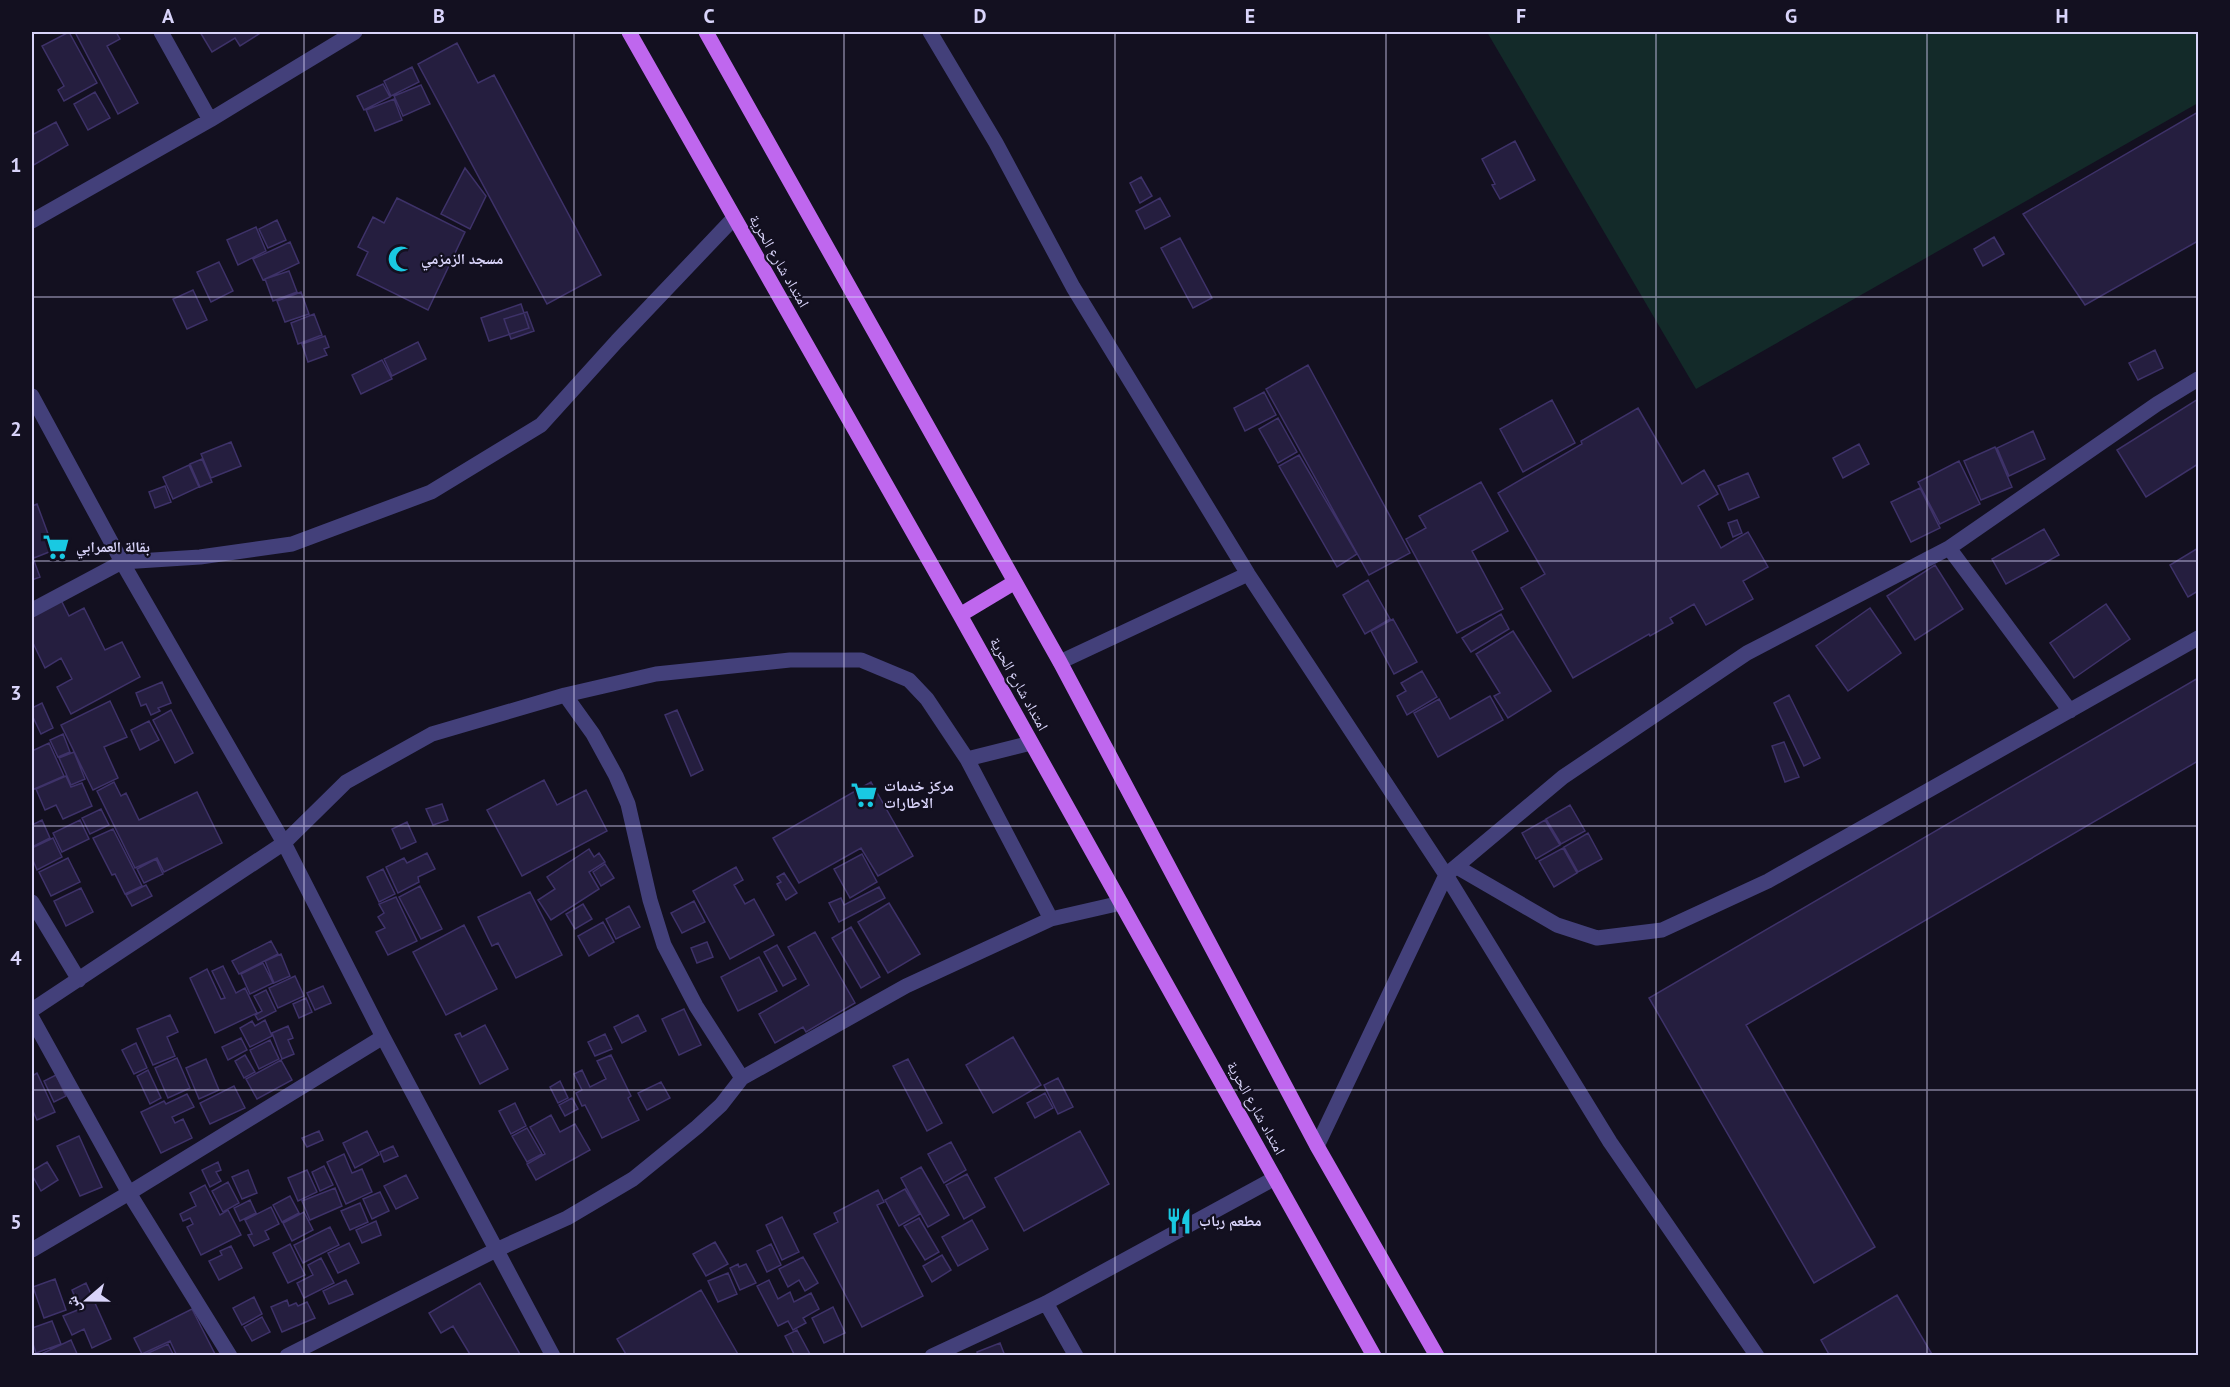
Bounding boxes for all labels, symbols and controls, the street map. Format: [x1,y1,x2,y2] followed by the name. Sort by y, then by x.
[162,3,175,29] text: A
[433,3,445,29] text: B
[703,3,715,29] text: C
[974,3,987,29] text: D
[1245,3,1255,29] text: E
[1516,3,1526,29] text: F
[1785,3,1797,29] text: G
[2055,3,2069,29] text: H
[10,152,22,178] text: 1
[744,211,814,311] street label: امتداد شارع الحرية
[386,244,416,274] mosque icon: مسجد الزمزمي
[421,249,503,271] place label: مسجد الزمزمي
[10,416,22,442] text: 2
[41,532,71,562] supermarket icon: بقالة العمرابي
[76,537,150,559] place label: بقالة العمرابي
[985,634,1053,734] street label: امتداد شارع الحرية
[10,680,22,706] text: 3
[884,776,954,812] place label: مركز خدمات الاطارات
[849,780,879,810] supermarket icon: مركز خدمات الاطارات
[10,945,22,971] text: 4
[1222,1058,1290,1158] street label: امتداد شارع الحرية
[1164,1206,1194,1236] restaurant icon: مطعم رباب
[10,1209,22,1235] text: 5
[1199,1211,1262,1231] place label: مطعم رباب
[57,1270,117,1330] north arrow
[61,1294,85,1317] text: ش

